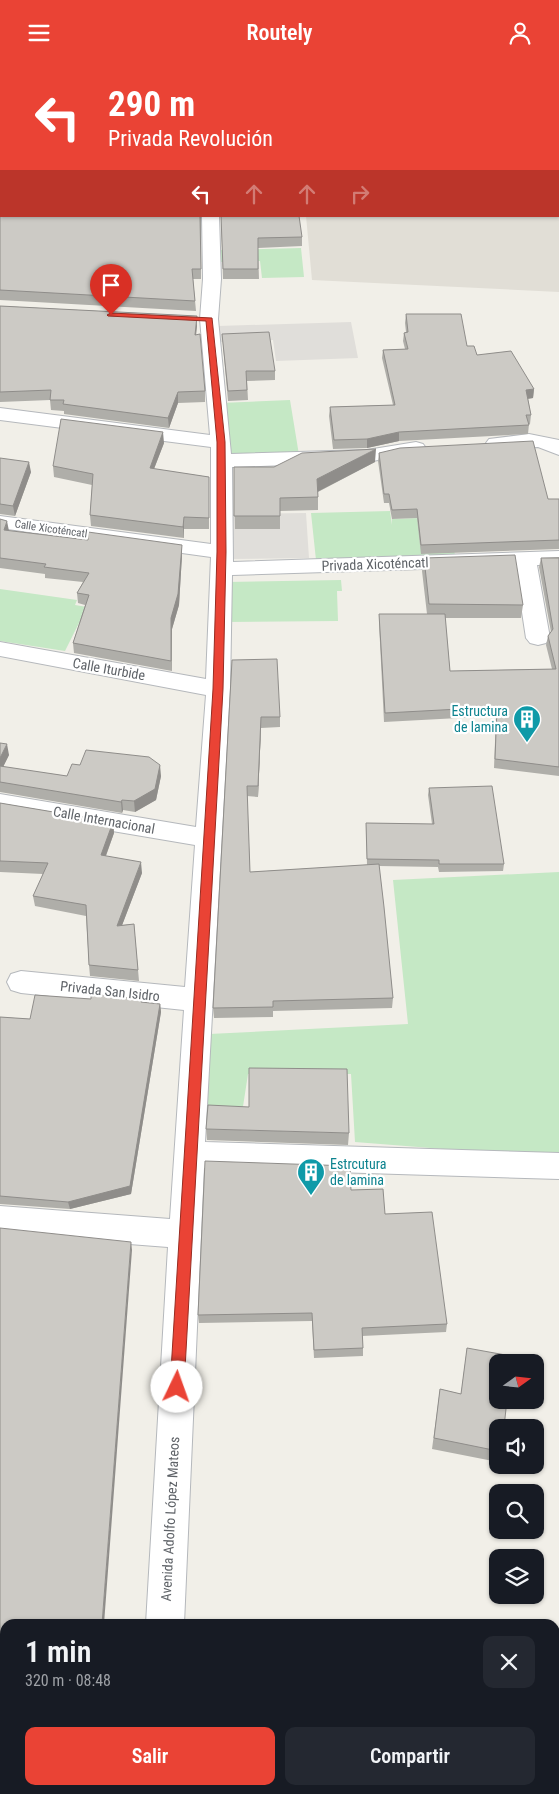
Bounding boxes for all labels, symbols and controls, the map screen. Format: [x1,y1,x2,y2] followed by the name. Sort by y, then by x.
[25,19,53,47] icon: menu
[506,19,534,47] icon: person
[246,20,313,45] text: Routely
[108,84,195,125] text: 290 m
[25,85,90,150] icon: left
[108,126,273,151] text: Privada Revolución
[187,180,215,208] icon: left
[240,180,268,208] icon: ahead
[293,180,321,208] icon: ahead
[346,180,374,208] icon: right
[90,264,132,315] pin
[97,271,125,299] icon: arrive
[14,517,88,541] street label: Calle Xicoténcatl
[321,554,429,574] street label: Privada Xicoténcatl
[72,655,147,683] street label: Calle Iturbide
[451,703,508,735] place label: Estructura de lamina
[512,704,542,743] building icon: Estructura de lamina
[52,803,156,837] street label: Calle Internacional
[60,978,160,1004] street label: Privada San Isidro
[330,1156,386,1188] place label: Estrcutura de lamina
[296,1157,326,1196] building icon: Estrcutura de lamina
[489,1354,544,1409] north arrow
[489,1354,544,1604] map controls
[150,1360,202,1412] position arrow
[489,1419,544,1474] button: sound
[158,1436,182,1602] street label: Avenida Adolfo López Mateos
[489,1484,544,1539] button: search
[489,1549,544,1604] button: layers
[25,1634,91,1669] text: 1 min
[483,1636,535,1688] button: close
[25,1671,111,1690] text: 320 m · 08:48
[25,1727,275,1785] button: Salir
[285,1727,535,1785] button: Compartir

